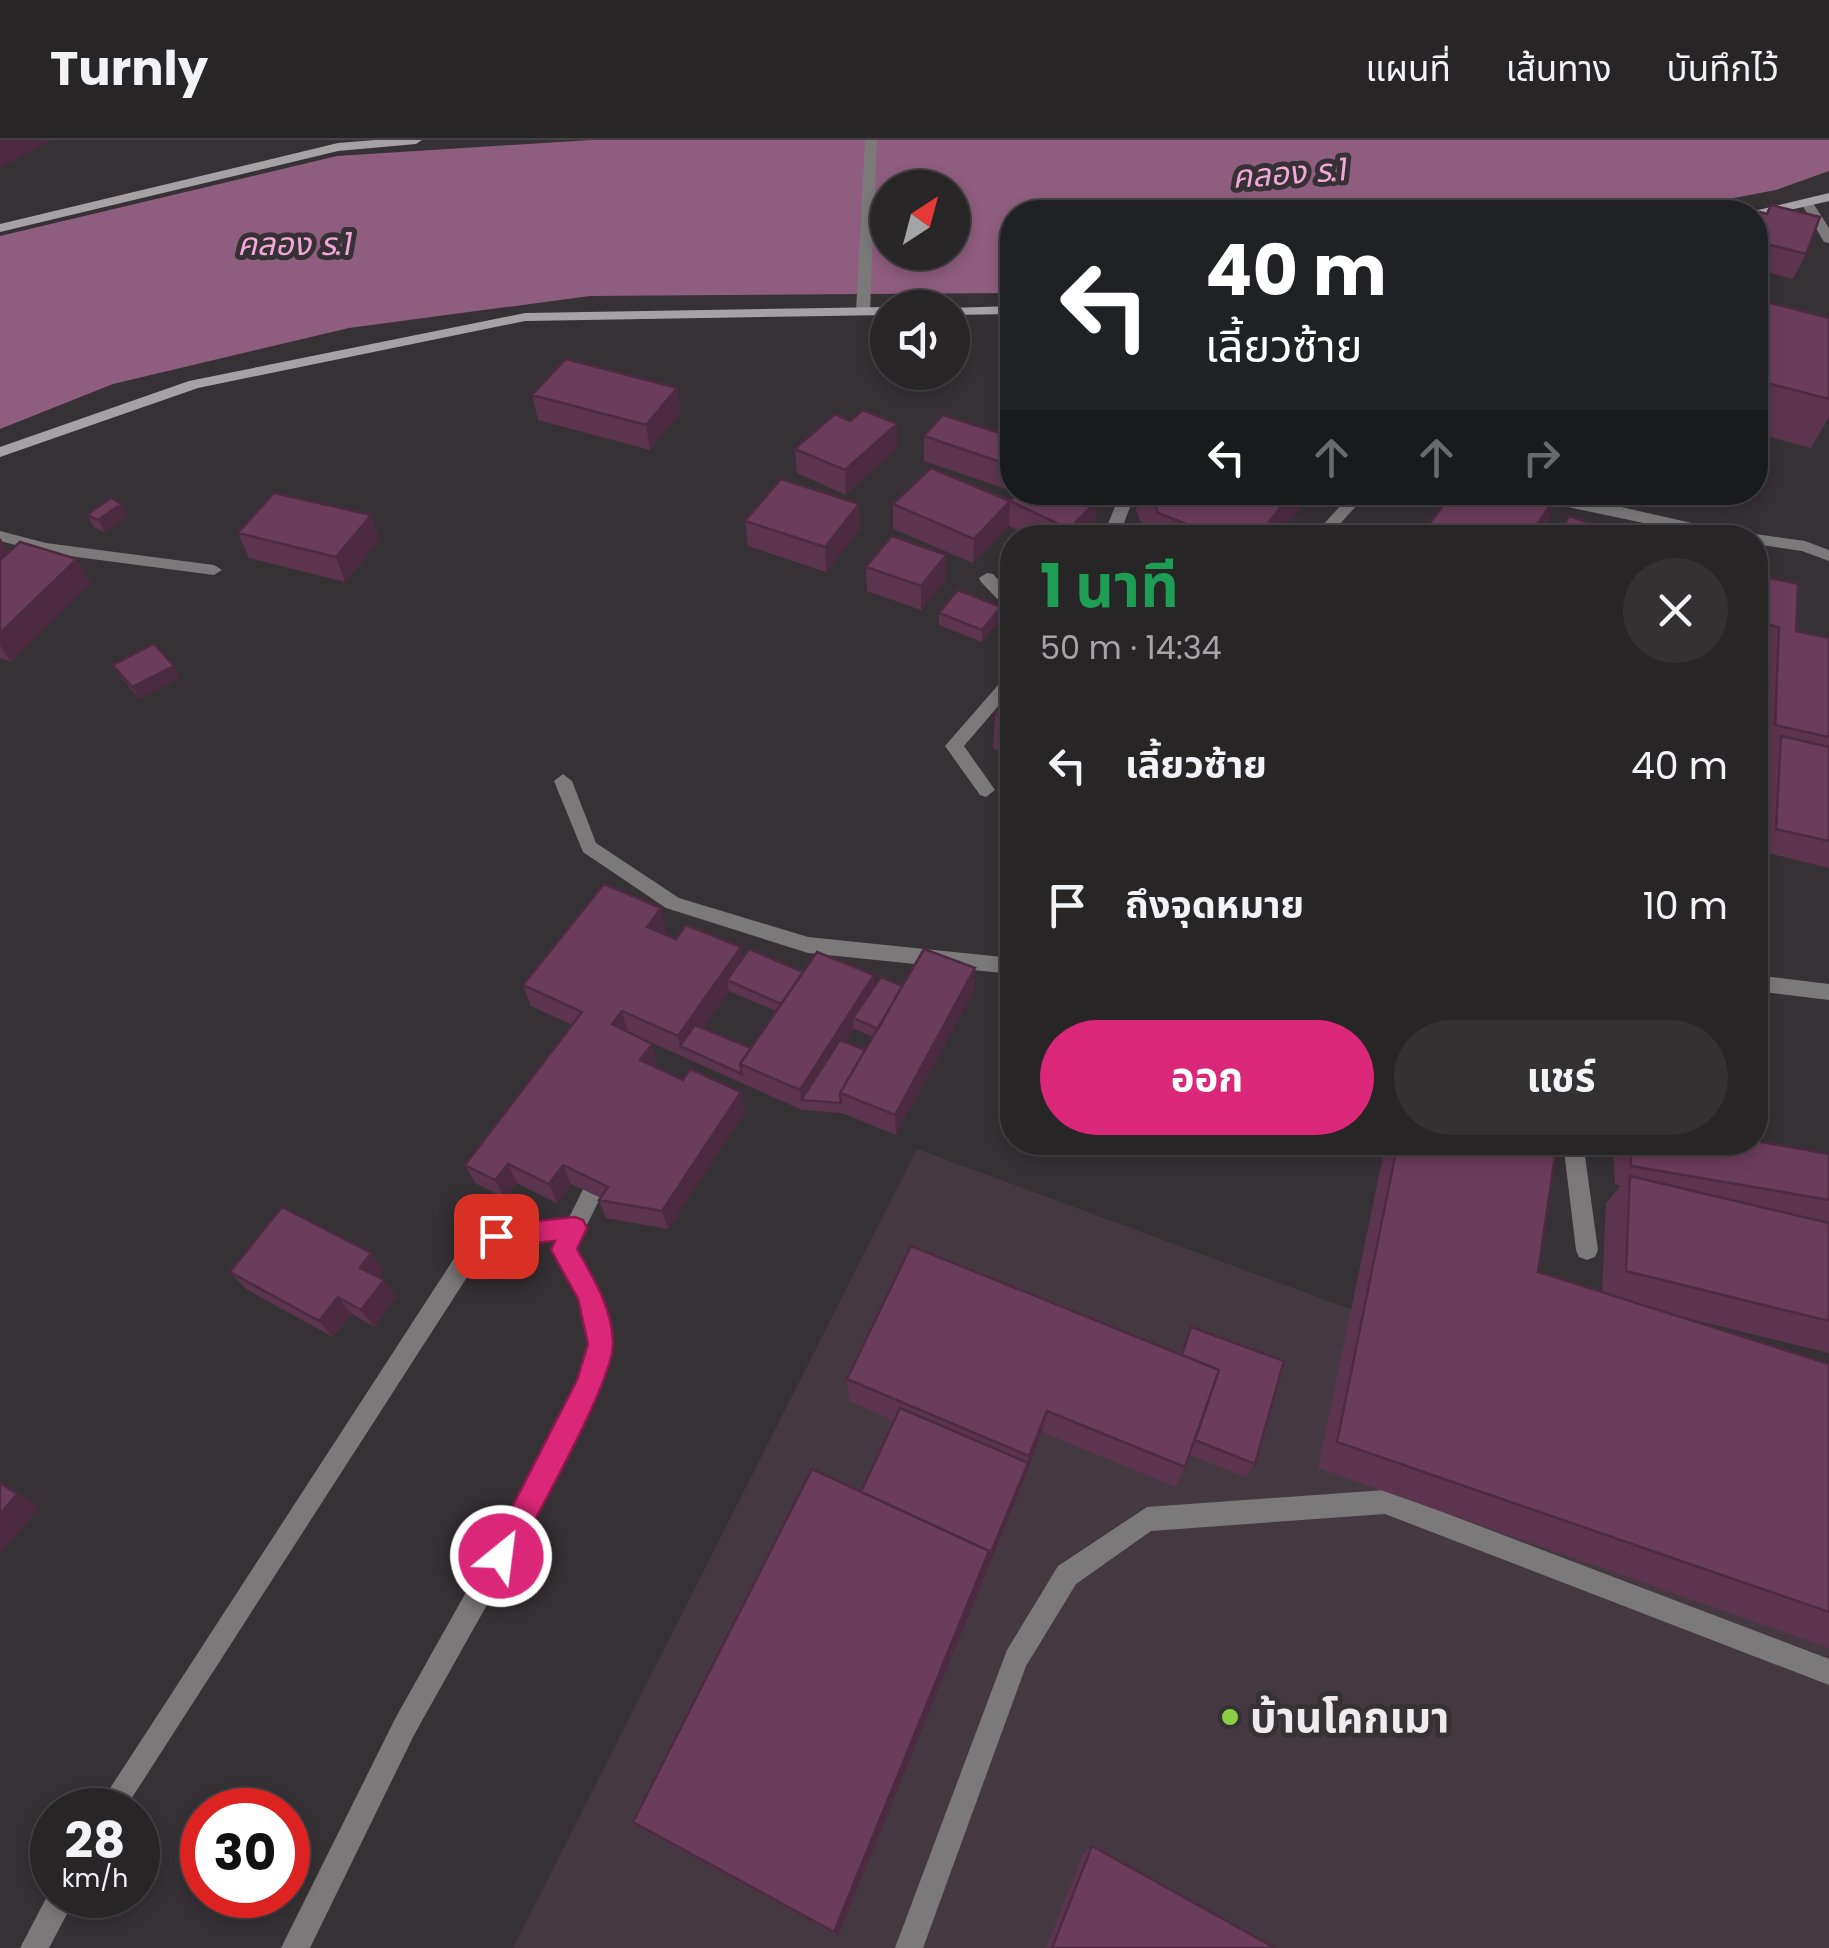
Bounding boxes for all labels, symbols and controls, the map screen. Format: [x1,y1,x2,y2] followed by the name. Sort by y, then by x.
[50,35,208,102] text: Turnly
[1365,44,1451,93] text: แผนที่
[1506,44,1612,93] text: เส้นทาง
[1667,44,1779,93] text: บันทึกไว้
[1231,146,1349,199] water label: คลอง ร.1
[870,170,970,270] north arrow
[870,170,970,390] map controls
[237,221,353,266] water label: คลอง ร.1
[1205,221,1387,320] text: 40 m
[1040,240,1170,370] icon: left
[870,290,970,390] button: sound
[1205,315,1362,378] text: เลี้ยวซ้าย
[1199,430,1254,485] icon: left
[1304,430,1359,485] icon: ahead
[1409,430,1464,485] icon: ahead
[1514,430,1569,485] icon: right
[1040,544,1179,628] text: 1 นาที
[1623,558,1728,663] button: close
[1040,625,1222,670] text: 50 m · 14:34
[1040,738,1095,793] icon: left
[1125,738,1267,791] text: เลี้ยวซ้าย
[1631,739,1728,792] text: 40 m
[1040,878,1095,933] icon: arrive
[1125,878,1304,931] text: ถึงจุดหมาย
[1643,879,1728,932] text: 10 m
[1040,1020,1374,1135] button: ออก
[1394,1020,1728,1135] button: แชร์
[454,1194,539,1279] pin
[469,1209,524,1264] icon: arrive
[449,1504,553,1608] position arrow
[1250,1688,1449,1747] place label: บ้านโคกเมา
[1219,1706,1241,1728] marker: บ้านโคกเมา
[180,1788,310,1918] speed limit sign: 30
[65,1805,125,1876] text: 28
[62,1861,128,1896] text: km/h

